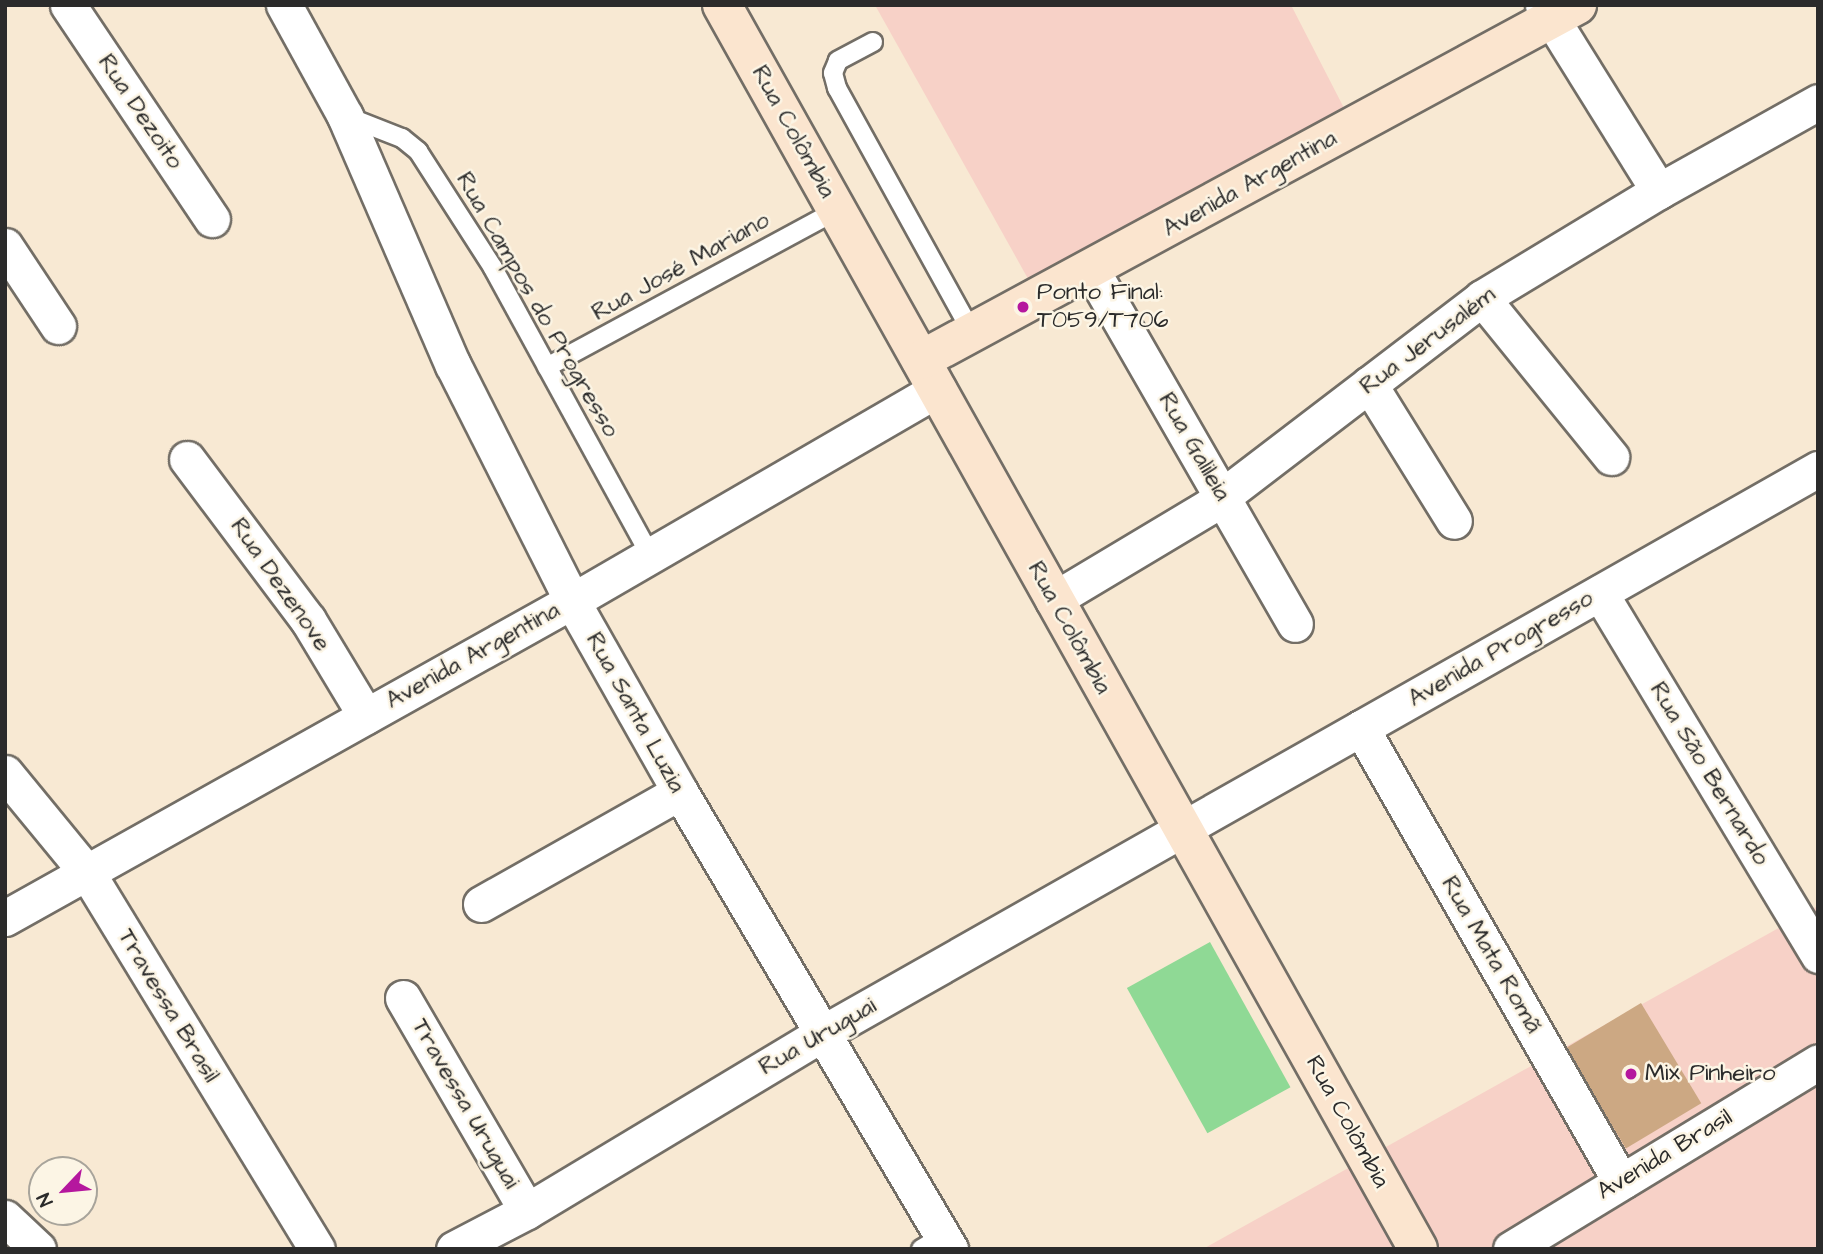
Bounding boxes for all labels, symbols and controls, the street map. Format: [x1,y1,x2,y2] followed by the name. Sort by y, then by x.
[91,49,189,175] street label: Rua Dezoito
[745,61,841,203] street label: Rua Colômbia
[1158,124,1342,244] street label: Avenida Argentina
[449,167,625,443] street label: Rua Campos do Progresso
[587,206,775,328] street label: Rua José Mariano
[1037,279,1169,335] place label: Ponto Final: T059/T706
[1355,281,1501,401] street label: Rua Jerusalém
[1015,299,1031,315] marker: Ponto Final: T059/T706
[1152,388,1236,506] street label: Rua Galileia
[224,513,336,657] street label: Rua Dezenove
[1021,557,1117,699] street label: Rua Colômbia
[1403,584,1599,714] street label: Avenida Progresso
[381,596,565,716] street label: Avenida Argentina
[579,628,691,798] street label: Rua Santa Luzia
[1643,677,1775,871] street label: Rua São Bernardo
[1434,872,1548,1038] street label: Rua Mata Romã
[111,924,225,1088] street label: Travessa Brasil
[754,992,882,1082] street label: Rua Uruguai
[405,1014,525,1194] street label: Travessa Uruguai
[1299,1051,1395,1193] street label: Rua Colômbia
[1645,1060,1776,1088] place label: Mix Pinheiro
[1623,1066,1639,1082] marker: Mix Pinheiro
[1592,1103,1738,1207] street label: Avenida Brasil
[28,1156,98,1226] north arrow
[31,1188,60,1211] text: N

